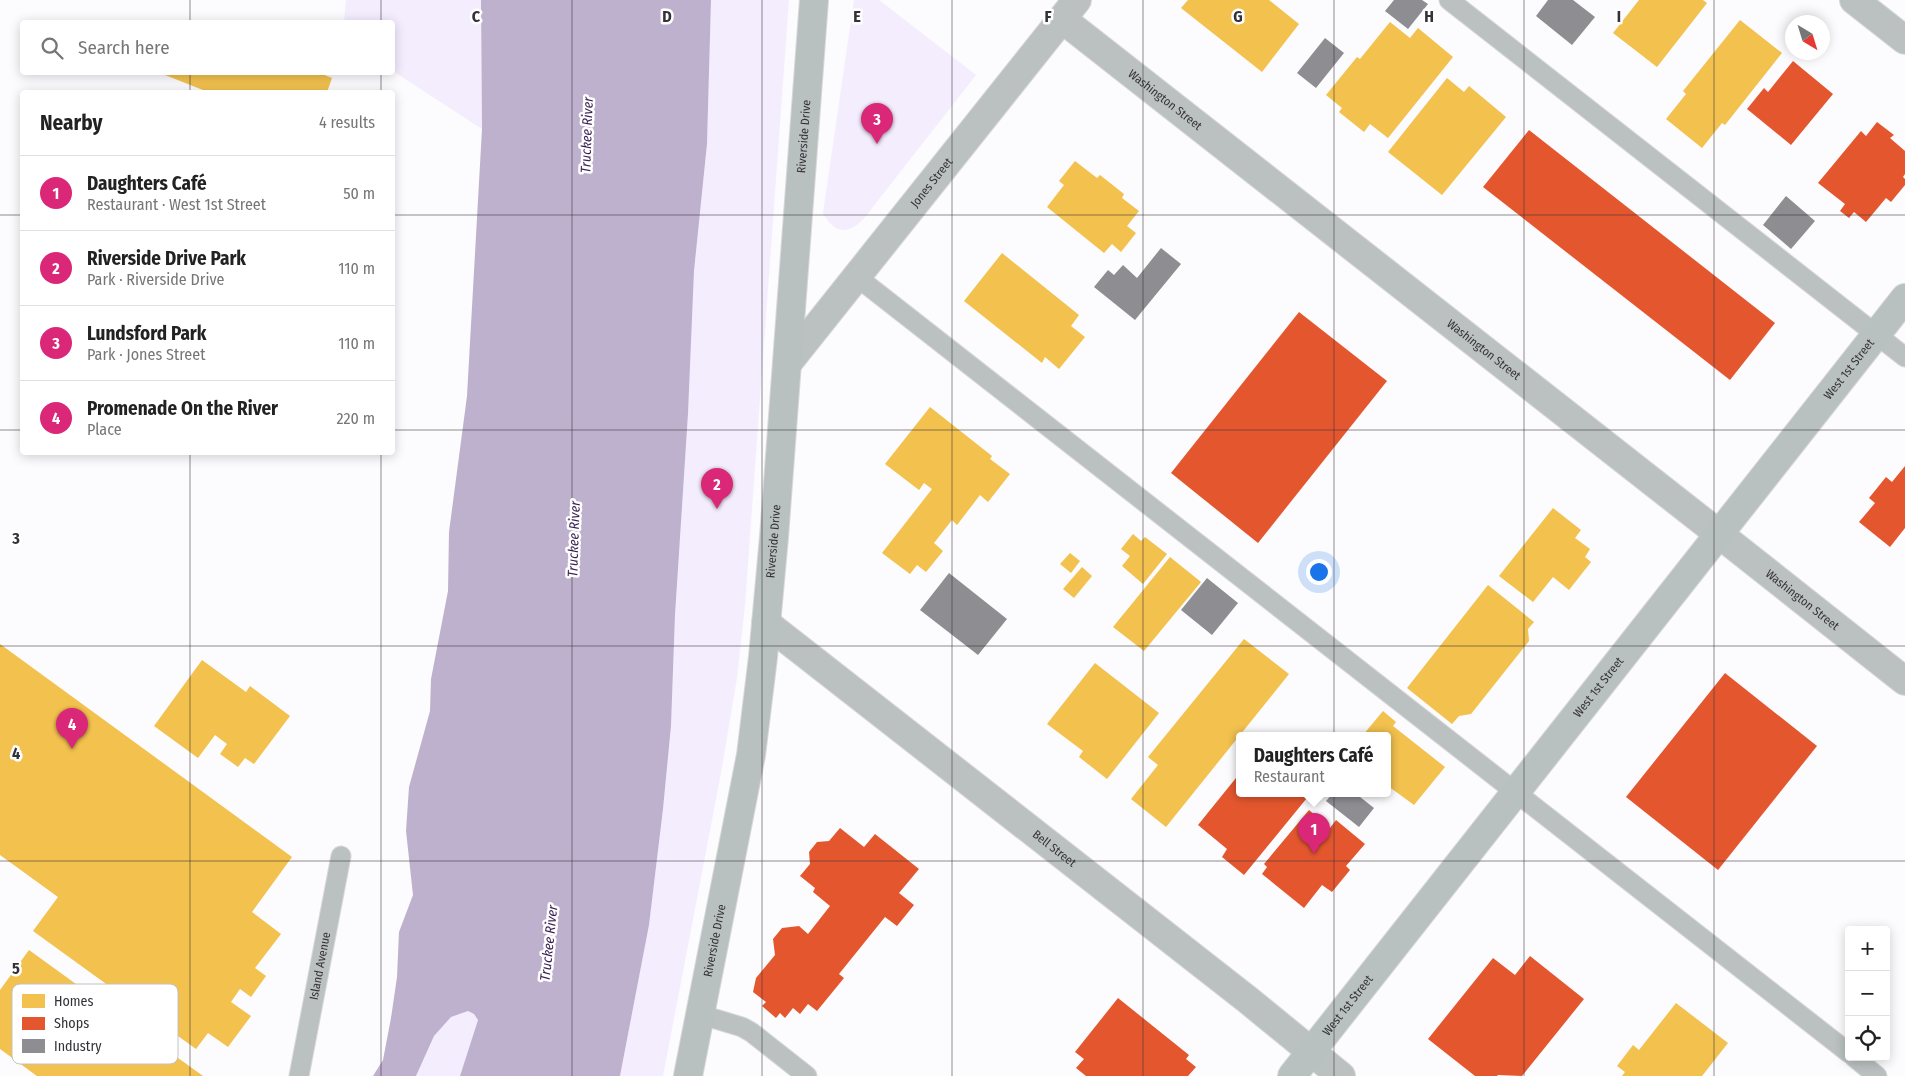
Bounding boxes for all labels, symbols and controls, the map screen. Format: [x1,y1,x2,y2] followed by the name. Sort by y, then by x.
[472,7,481,26] text: C
[662,7,672,26] text: D
[853,7,861,26] text: E
[1044,7,1052,26] text: F
[1233,7,1243,26] text: G
[1424,7,1434,26] text: H
[1617,7,1621,26] text: I
[1785,15,1830,60] north arrow
[20,20,395,75] search box
[38,34,66,62] icon: search
[78,36,170,59] text: Search here
[1125,67,1205,133] street label: Washington Street
[577,95,597,173] water label: Truckee River
[794,99,814,174] street label: Riverside Drive
[861,103,893,144] pin: 3
[40,110,102,136] text: Nearby
[319,113,375,132] text: 4 results
[908,155,956,210] street label: Jones Street
[87,172,207,195] text: Daughters Café
[53,184,59,203] text: 1
[343,184,375,203] text: 50 m
[87,195,266,214] text: Restaurant · West 1st Street
[87,247,246,270] text: Riverside Drive Park
[52,259,60,278] text: 2
[338,259,375,278] text: 110 m
[87,270,224,289] text: Park · Riverside Drive
[1444,317,1523,383] street label: Washington Street
[87,322,207,345] text: Lundsford Park
[52,334,60,353] text: 3
[338,334,375,353] text: 110 m
[1821,336,1877,402] street label: West 1st Street
[87,345,205,364] text: Park · Jones Street
[87,397,278,420] text: Promenade On the River
[52,409,60,428] text: 4
[336,409,375,428] text: 220 m
[87,420,122,439] text: Place
[701,468,733,509] pin: 2
[564,499,584,577] water label: Truckee River
[763,504,783,579] street label: Riverside Drive
[11,529,20,548] text: 3
[1306,559,1332,585] your location
[1763,567,1842,633] street label: Washington Street
[1570,654,1626,720] street label: West 1st Street
[56,708,88,749] pin: 4
[1236,732,1391,797] popup
[12,744,20,763] text: 4
[1254,744,1373,767] text: Daughters Café
[1254,767,1325,786] text: Restaurant
[1298,813,1330,854] pin: 1
[1030,827,1079,870] street label: Bell Street
[537,903,562,982] water label: Truckee River
[701,903,729,978] street label: Riverside Drive
[1845,926,1890,1061] map controls
[1845,926,1890,971] button: +
[307,931,333,1001] street label: Island Avenue
[12,959,20,978] text: 5
[1845,971,1890,1016] button: −
[1320,972,1376,1038] street label: West 1st Street
[12,984,178,1064] legend
[54,993,94,1010] text: Homes
[54,1015,89,1032] text: Shops
[1845,1016,1890,1061] button: locate
[54,1038,102,1055] text: Industry

